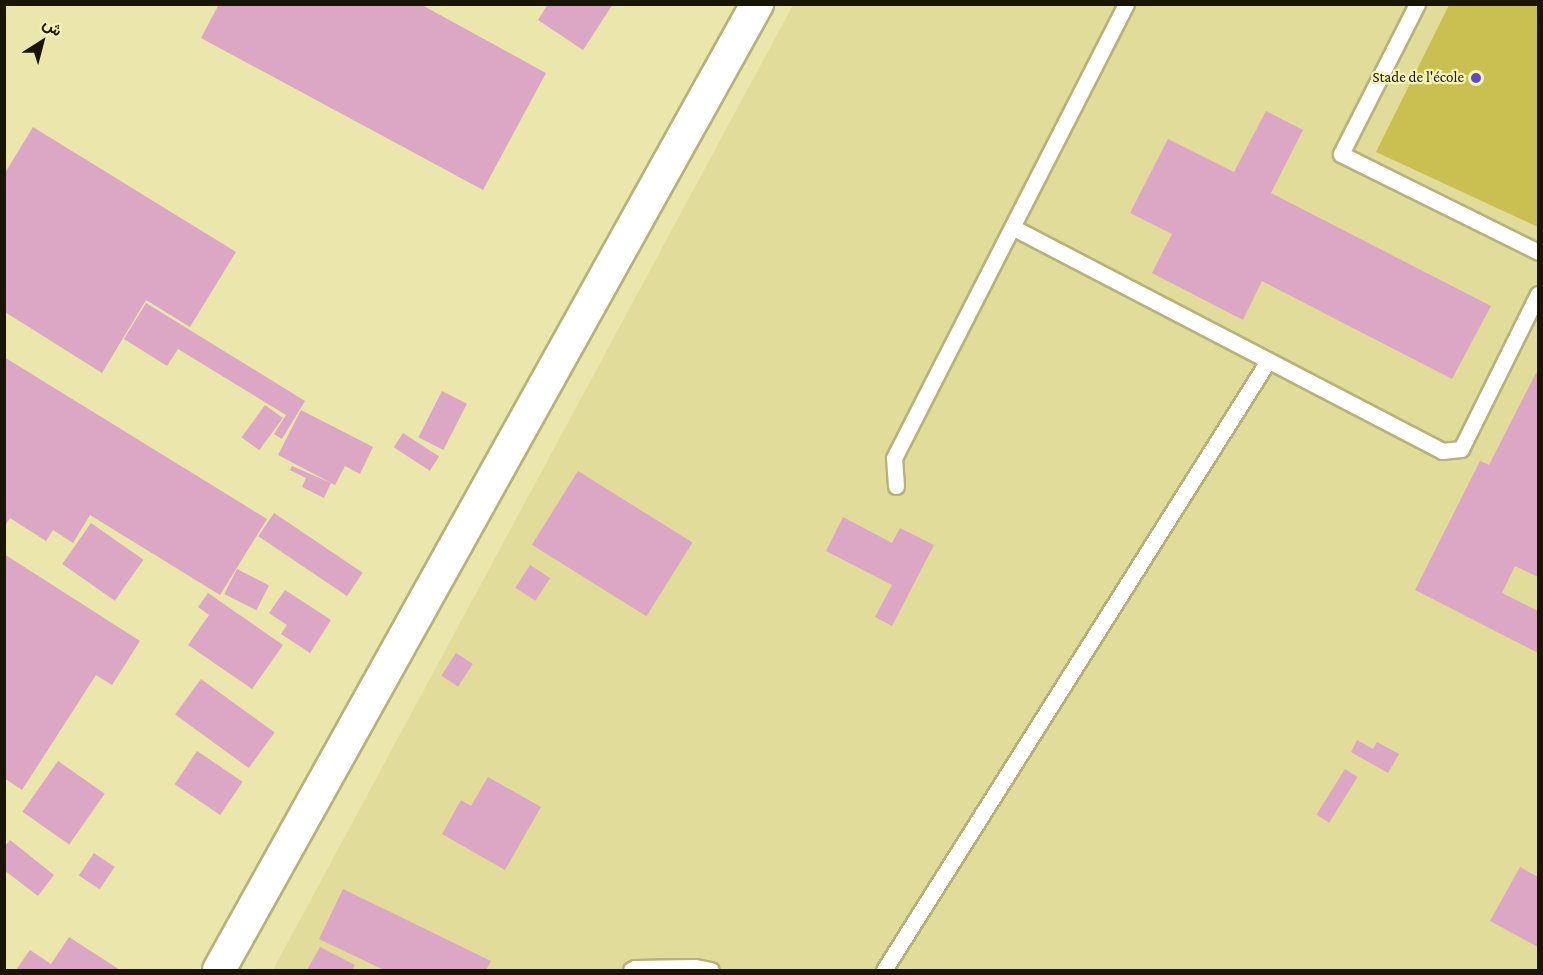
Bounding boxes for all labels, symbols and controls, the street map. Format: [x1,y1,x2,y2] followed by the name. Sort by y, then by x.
[12,12,72,72] north arrow
[40,14,66,40] text: ش
[1372,69,1464,87] place label: Stade de l'école
[1469,71,1483,85] marker: Stade de l'école

